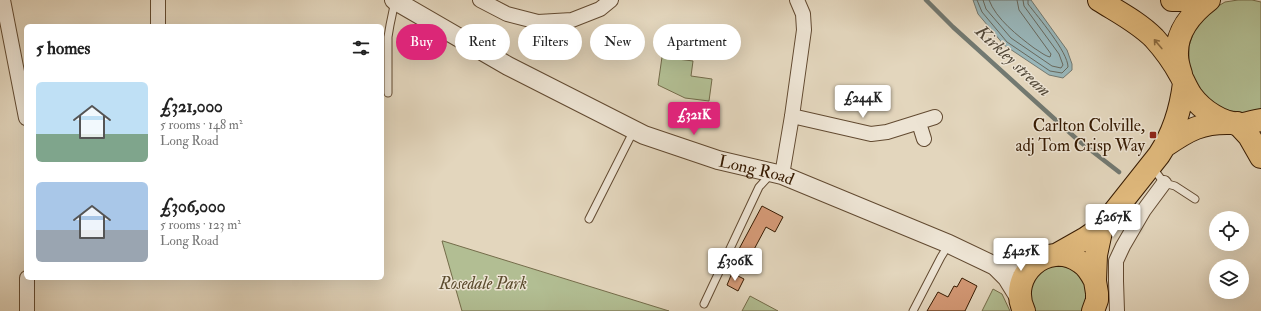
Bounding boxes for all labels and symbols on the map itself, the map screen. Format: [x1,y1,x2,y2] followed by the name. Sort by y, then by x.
[970,19,1056,102] water label: Kirkley stream
[1154,38,1163,49] one-way arrow
[835,85,891,119] pin: £244K
[666,102,722,136] pin: £321K
[1015,115,1146,157] place label: Carlton Colville, adj Tom Crisp Way
[1148,130,1158,140] marker: Carlton Colville, adj Tom Crisp Way
[717,150,798,190] street label: Long Road
[1085,204,1141,238] pin: £267K
[993,238,1049,272] pin: £425K
[707,248,763,282] pin: £306K
[438,273,527,294] park label: Rosedale Park

